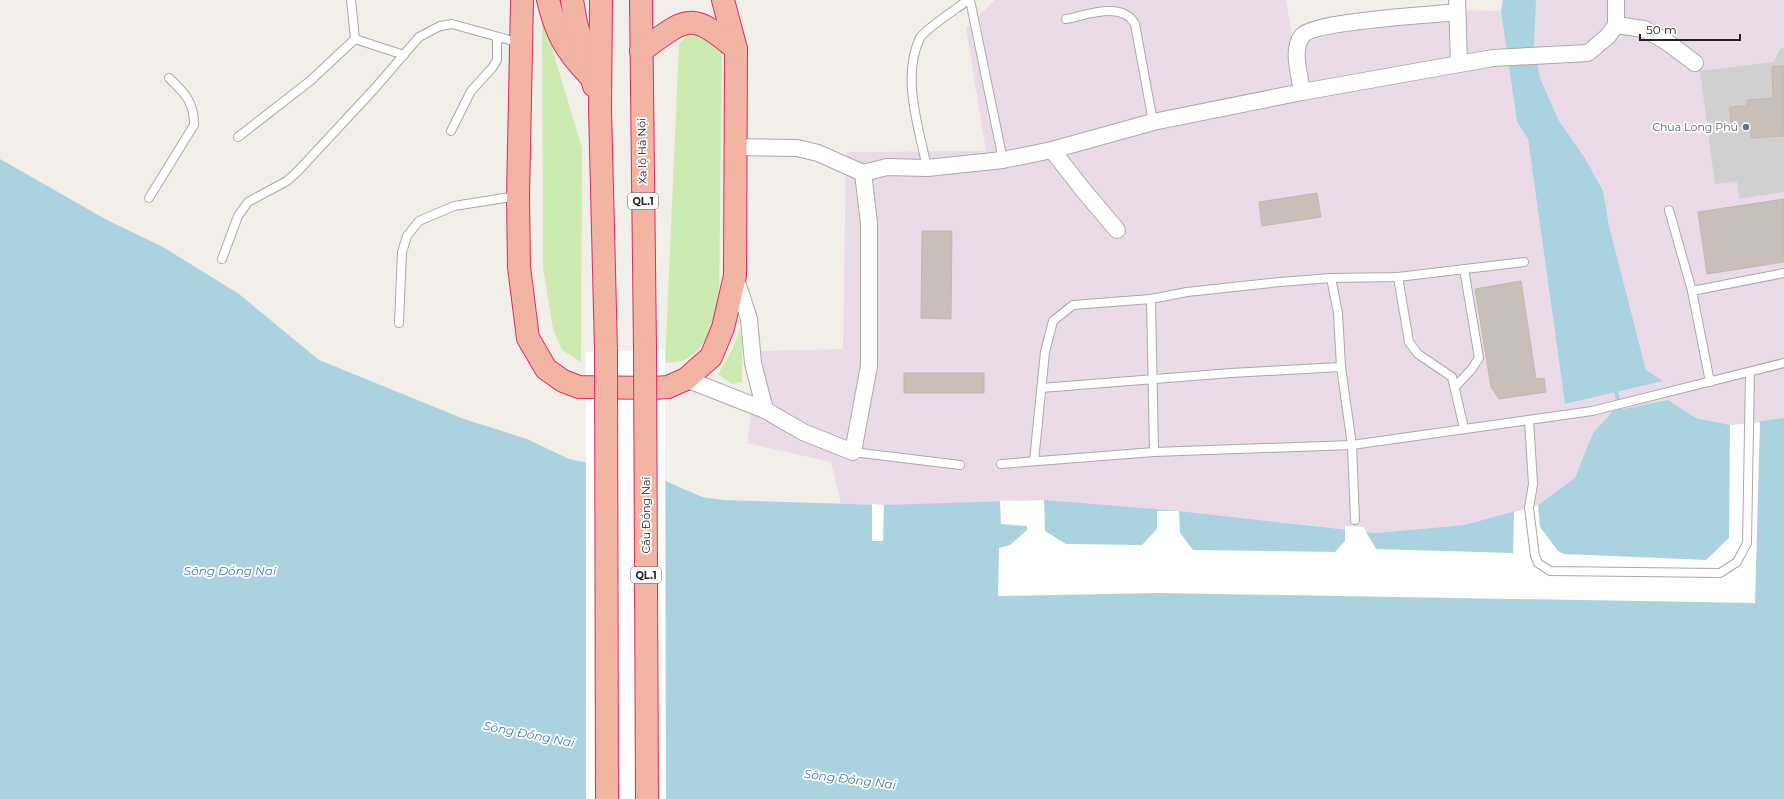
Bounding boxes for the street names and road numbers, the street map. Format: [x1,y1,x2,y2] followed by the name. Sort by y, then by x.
[634,118,650,184] street label: Xa lộ Hà Nội
[628,193,658,209] road number: QL.1
[639,477,653,553] street label: Cầu Đồng Nai
[631,567,661,583] road number: QL.1

